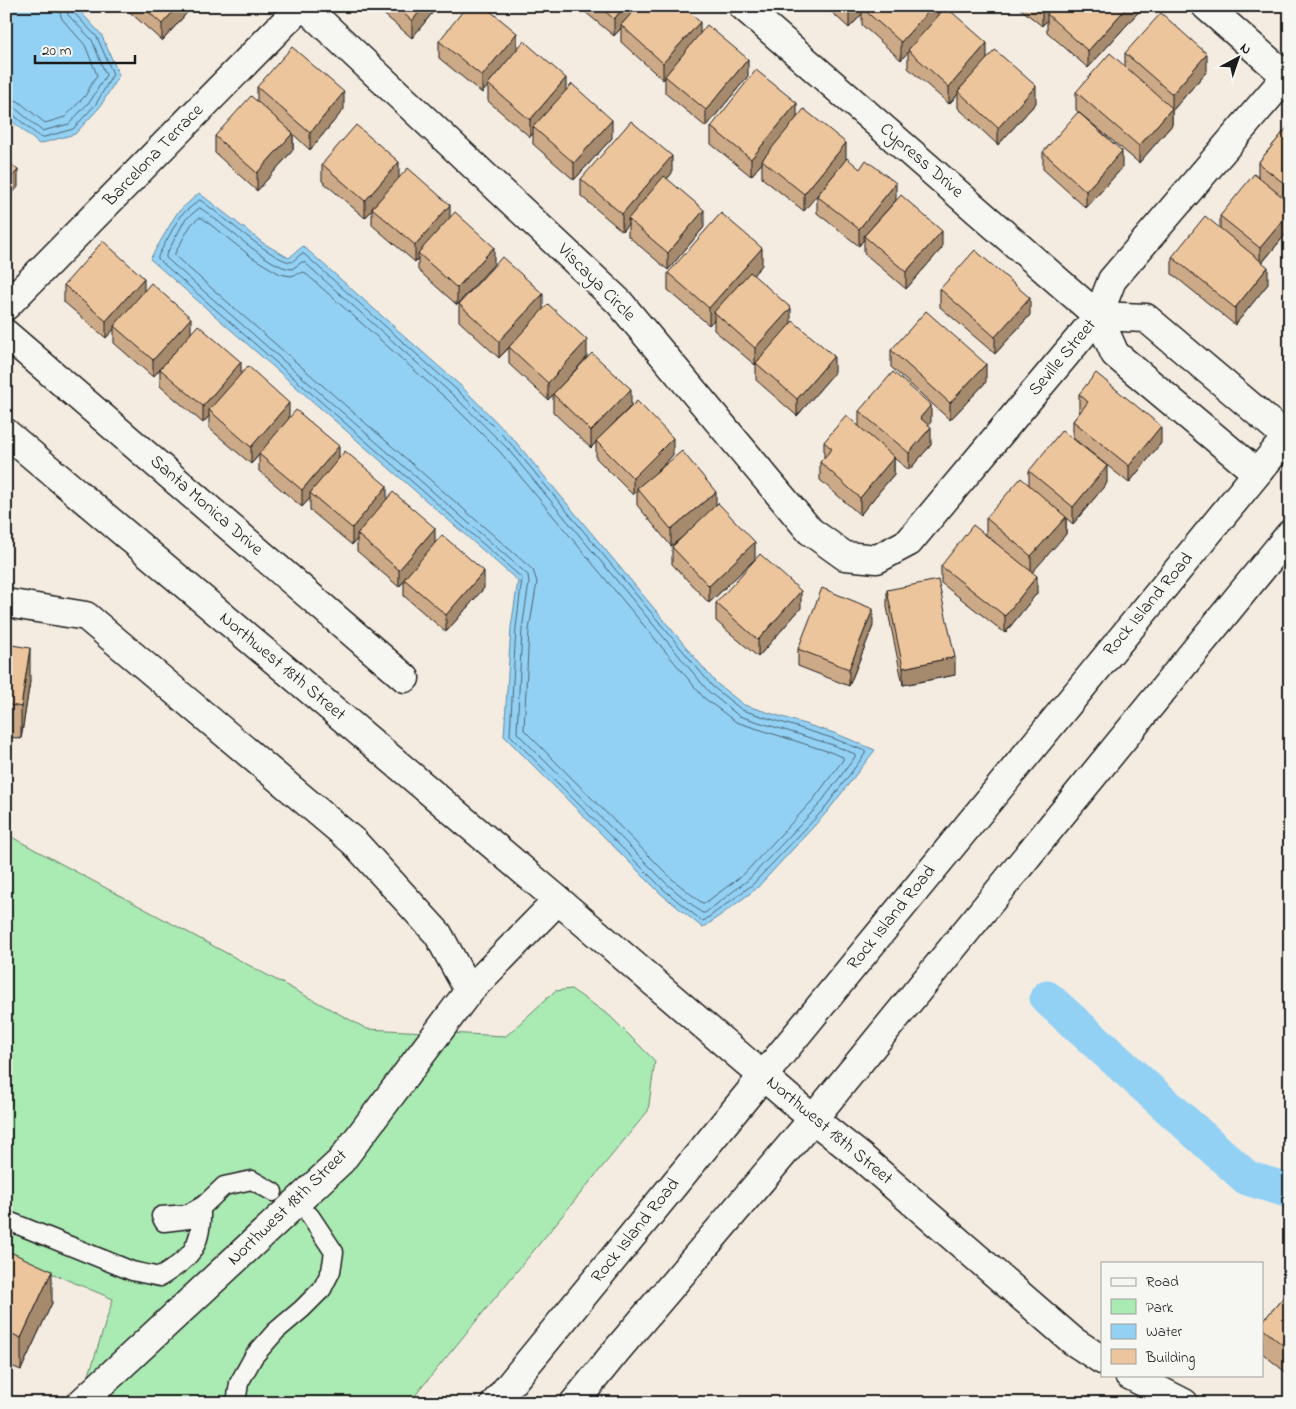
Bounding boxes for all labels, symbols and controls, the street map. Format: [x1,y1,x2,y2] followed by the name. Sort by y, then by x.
[35,32,135,64] scale bar
[1214,32,1264,82] north arrow
[1235,38,1256,60] text: N
[42,40,72,62] text: 20 m
[97,98,211,214] street label: Barcelona Terrace
[873,117,969,205] street label: Cypress Drive
[550,237,642,329] street label: Viscaya Circle
[1023,314,1103,402] street label: Seville Street
[144,449,269,563] street label: Santa Monica Drive
[1098,547,1200,663] street label: Rock Island Road
[213,606,351,728] street label: Northwest 18th Street
[841,860,943,976] street label: Rock Island Road
[760,1070,898,1192] street label: Northwest 18th Street
[222,1144,354,1272] street label: Northwest 18th Street
[585,1173,687,1289] street label: Rock Island Road
[1101,1262,1264,1376] legend
[1146,1271,1179,1293] text: Road
[1146,1297,1174,1319] text: Park
[1146,1321,1182,1343] text: Water
[1145,1347,1195,1370] text: Building

